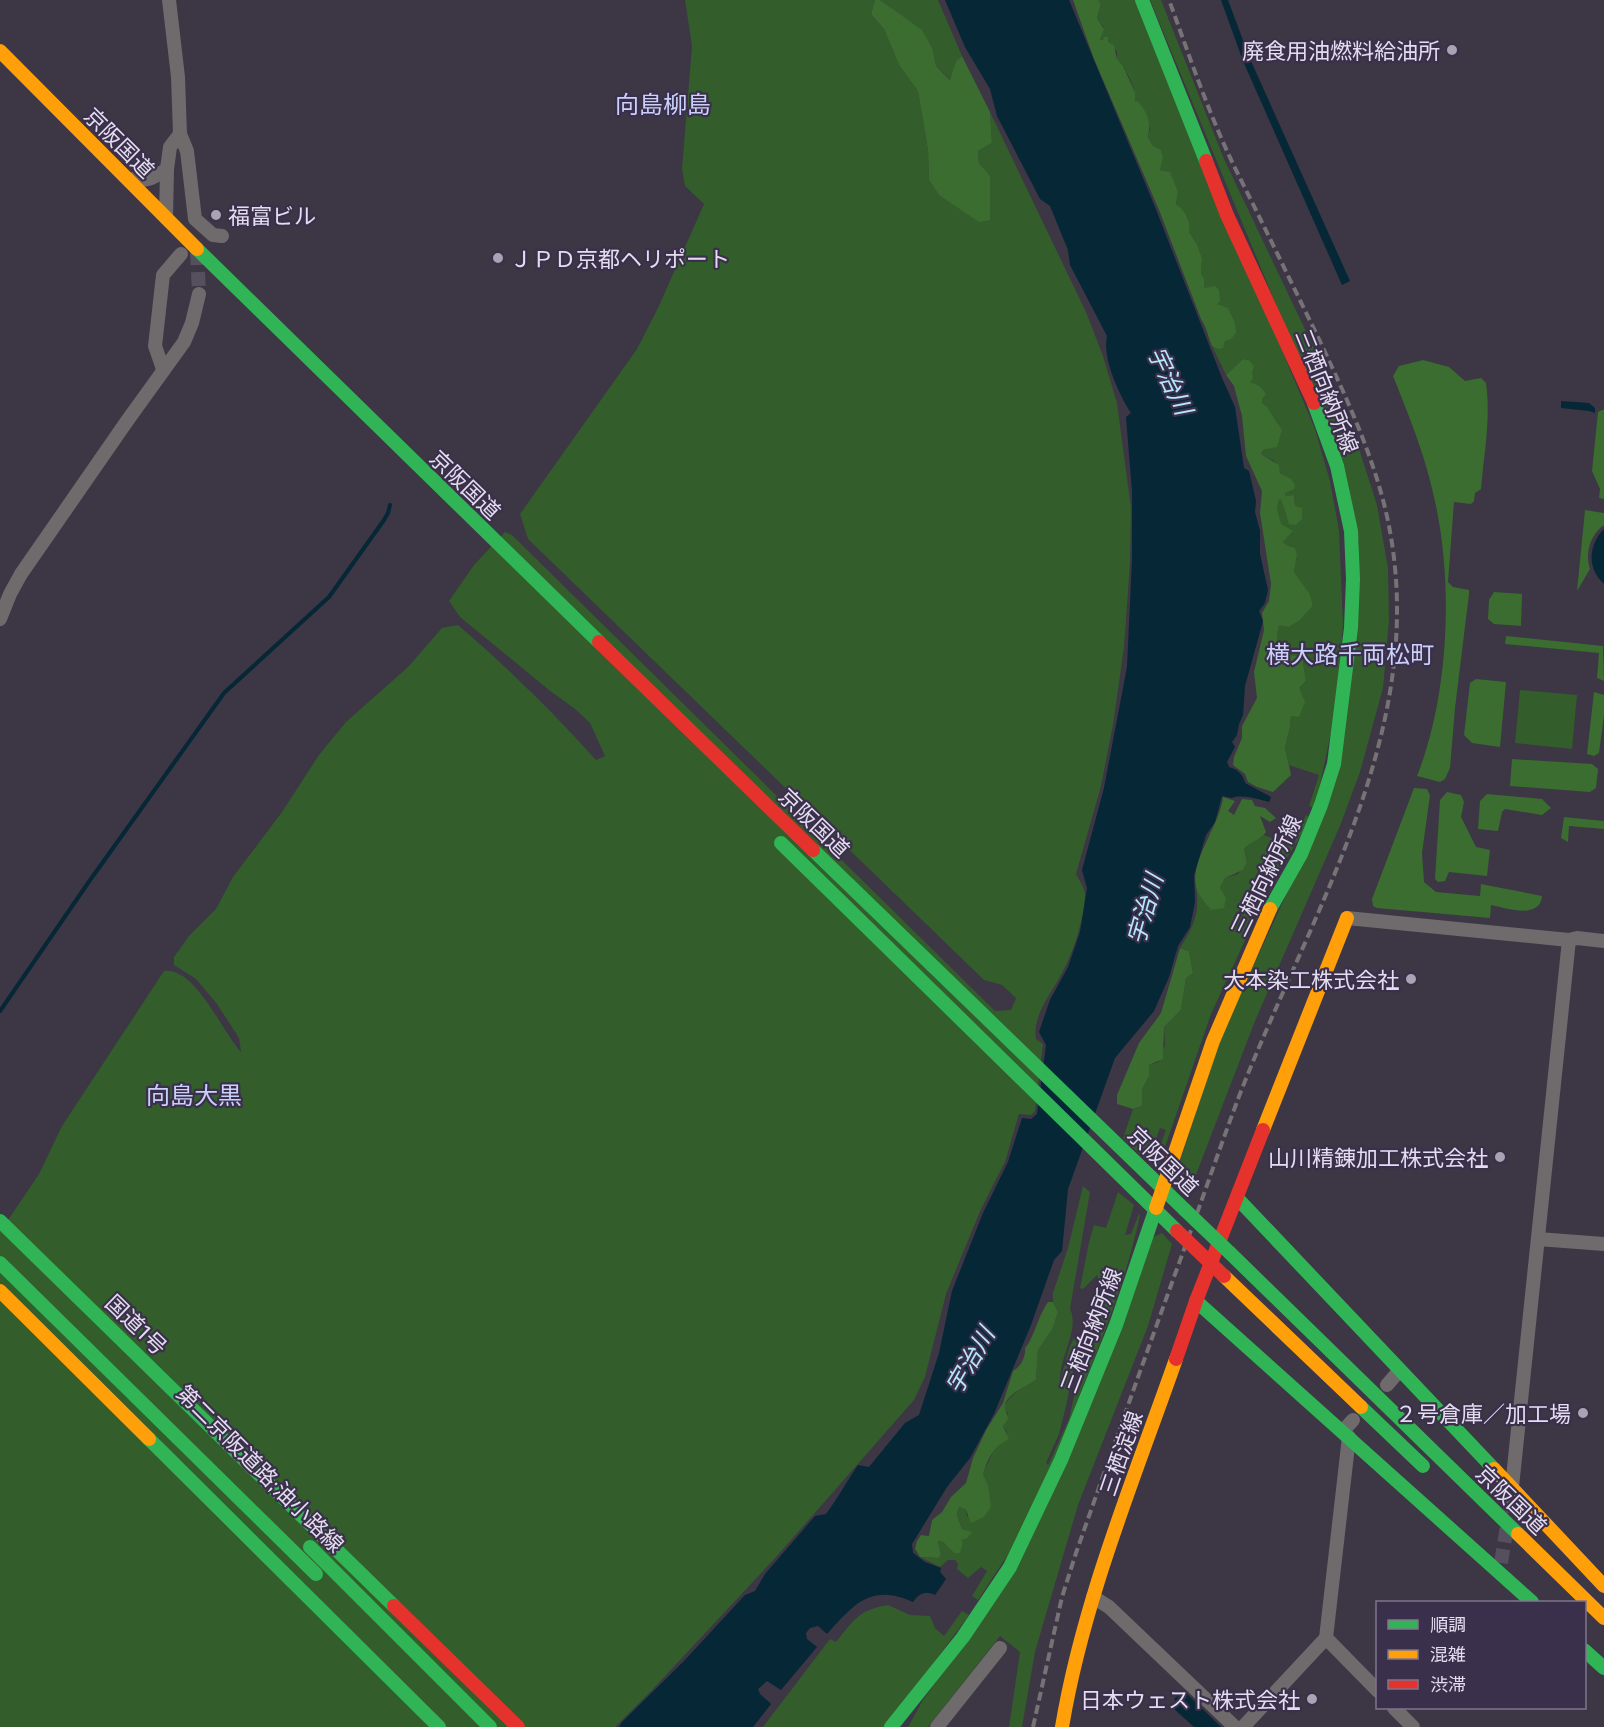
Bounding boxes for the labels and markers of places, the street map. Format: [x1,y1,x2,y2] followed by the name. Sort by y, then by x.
[1242,37,1440,63] place label: 廃食用油燃料給油所
[1445,43,1459,57] marker: 廃食用油燃料給油所
[228,202,316,228] place label: 福富ビル
[209,208,223,222] marker: 福富ビル
[510,245,730,271] place label: ＪＰＤ京都ヘリポート
[491,251,505,265] marker: ＪＰＤ京都ヘリポート
[1223,966,1399,992] place label: 大本染工株式会社
[1404,972,1418,986] marker: 大本染工株式会社
[1268,1144,1488,1170] place label: 山川精錬加工株式会社
[1493,1150,1507,1164] marker: 山川精錬加工株式会社
[1395,1400,1571,1426] place label: ２号倉庫／加工場
[1576,1406,1590,1420] marker: ２号倉庫／加工場
[1080,1686,1300,1712] place label: 日本ウェスト株式会社
[1305,1692,1319,1706] marker: 日本ウェスト株式会社

